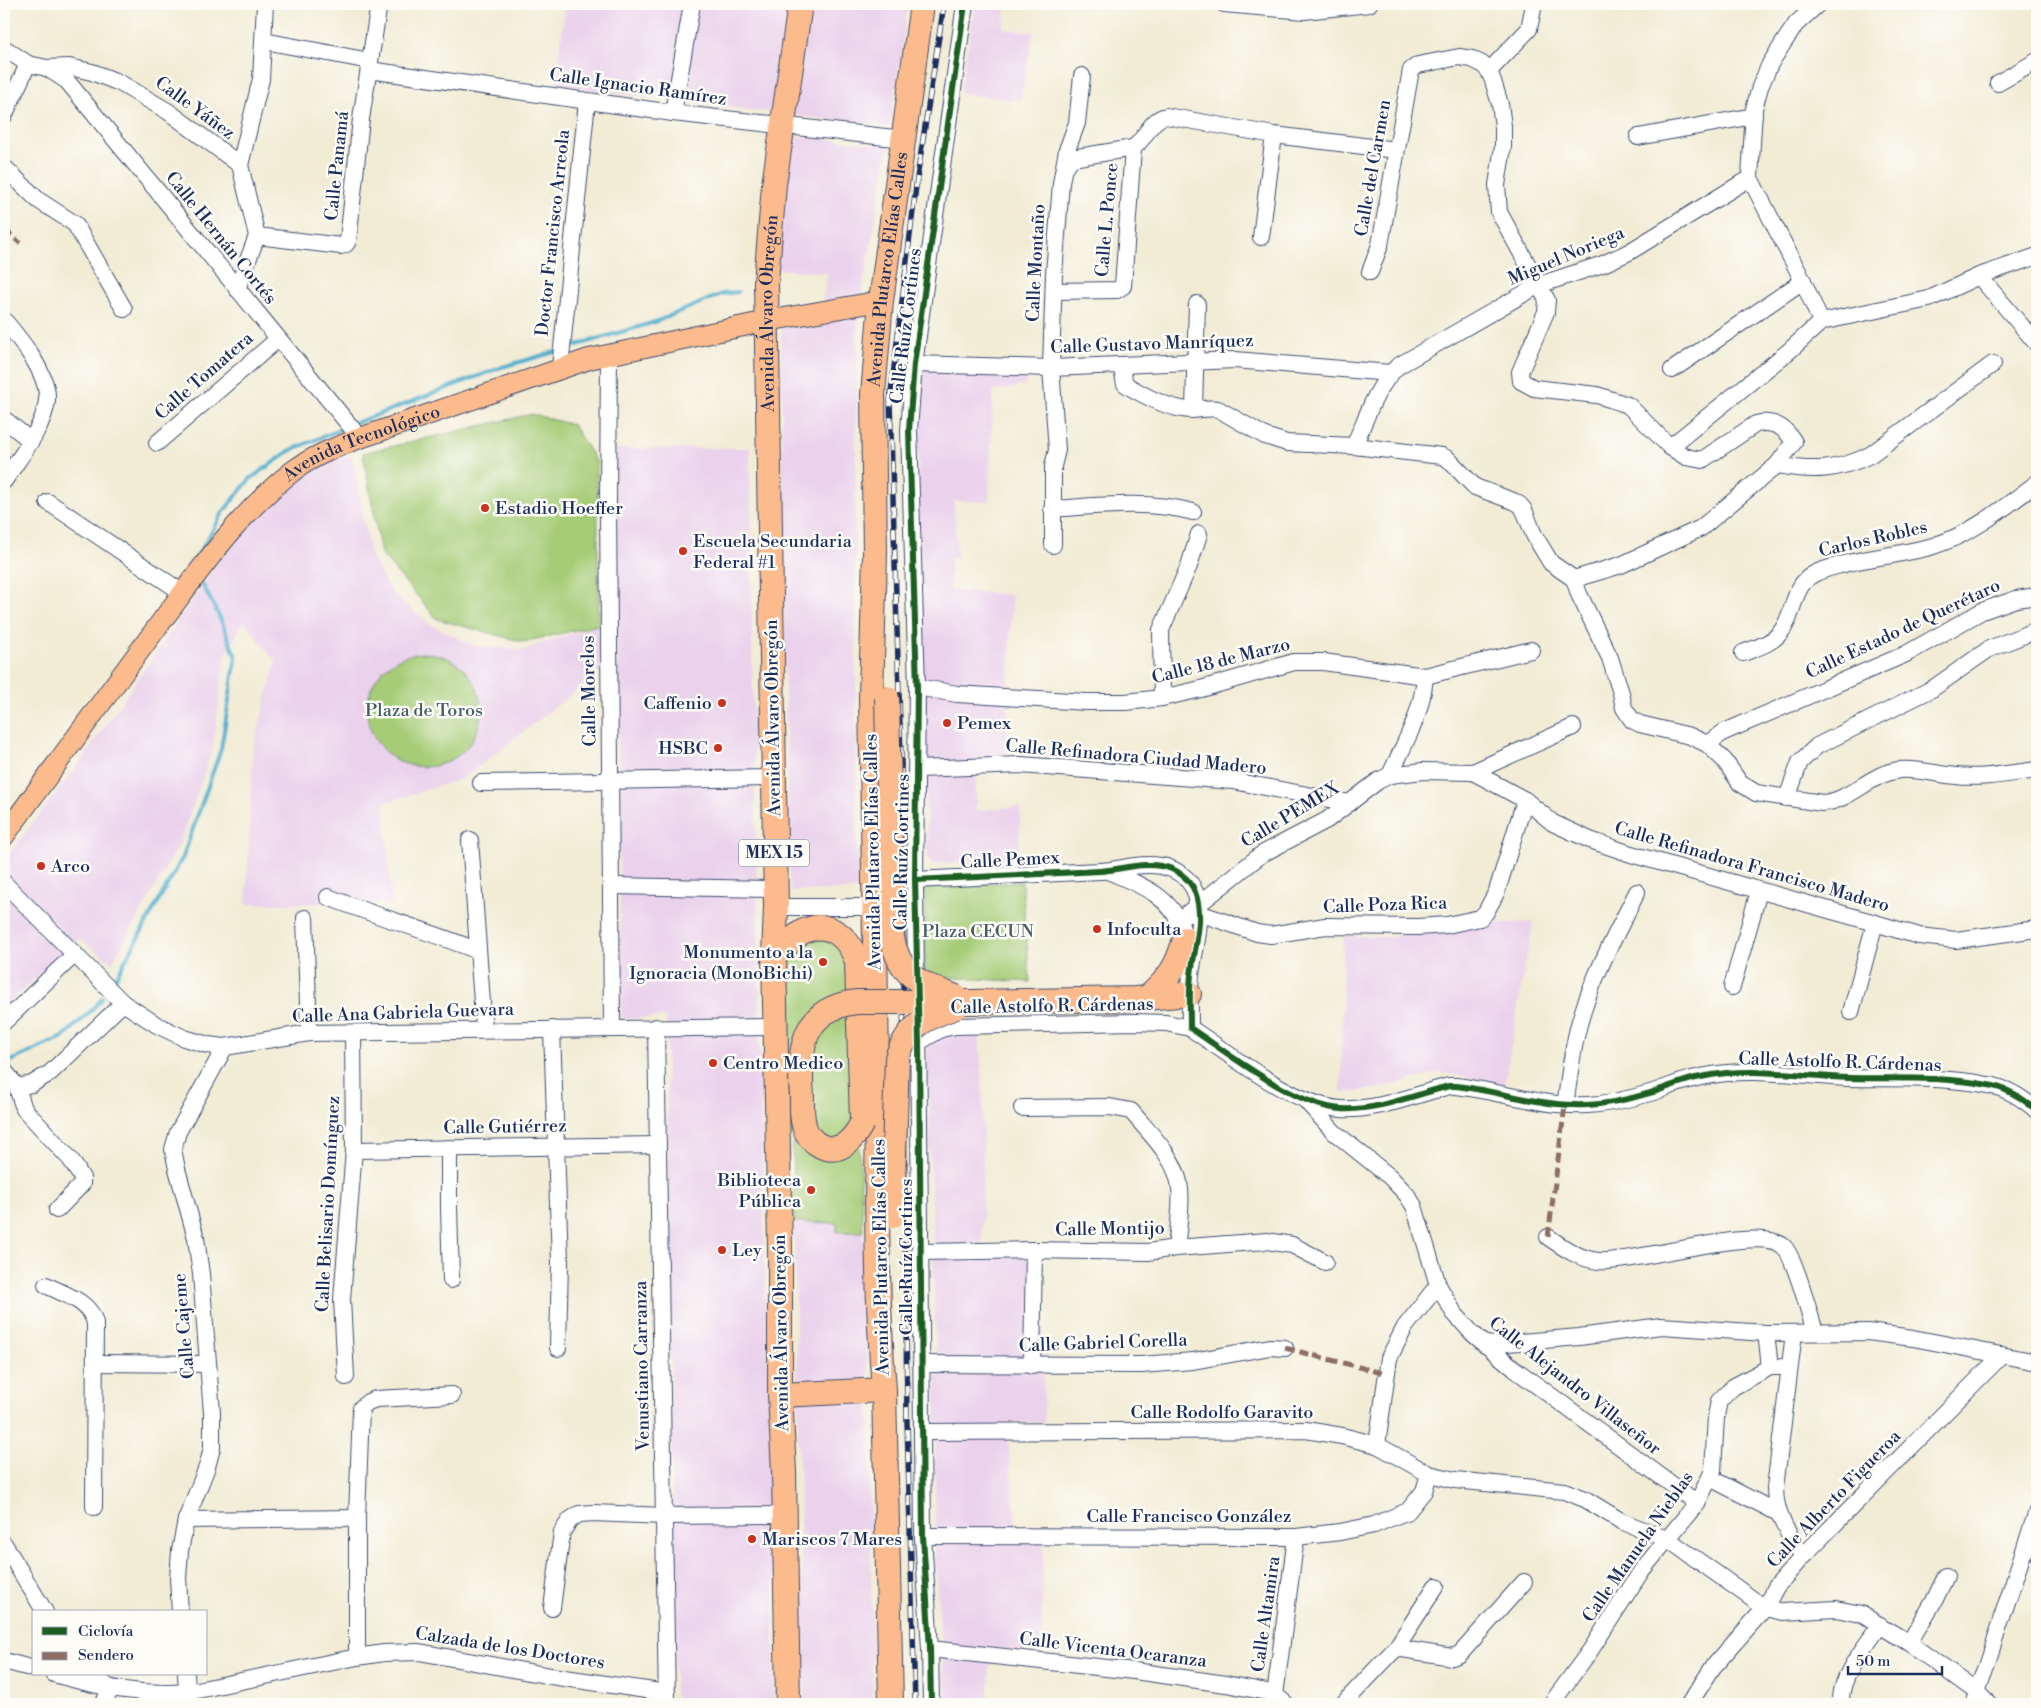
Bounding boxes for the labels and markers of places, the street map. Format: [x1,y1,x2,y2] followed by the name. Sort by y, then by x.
[495,497,623,520] place label: Estadio Hoeffer
[479,502,491,514] marker: Estadio Hoeffer
[693,530,853,574] place label: Escuela Secundaria Federal #1
[677,545,689,557] marker: Escuela Secundaria Federal #1
[643,692,712,715] place label: Caffenio
[716,697,728,709] marker: Caffenio
[957,712,1012,735] place label: Pemex
[941,717,953,729] marker: Pemex
[658,737,708,760] place label: HSBC
[712,742,724,754] marker: HSBC
[50,855,90,878] place label: Arco
[35,860,47,872] marker: Arco
[1107,918,1182,941] place label: Infoculta
[1091,923,1103,935] marker: Infoculta
[629,941,814,985] place label: Monumento a la Ignoracia (MonoBichi)
[817,956,829,968] marker: Monumento a la Ignoracia (MonoBichi)
[723,1052,843,1075] place label: Centro Medico
[707,1057,719,1069] marker: Centro Medico
[716,1169,802,1213] place label: Biblioteca Pública
[805,1184,817,1196] marker: Biblioteca Pública
[732,1239,762,1262] place label: Ley
[716,1244,728,1256] marker: Ley
[762,1528,902,1551] place label: Mariscos 7 Mares
[746,1533,758,1545] marker: Mariscos 7 Mares

